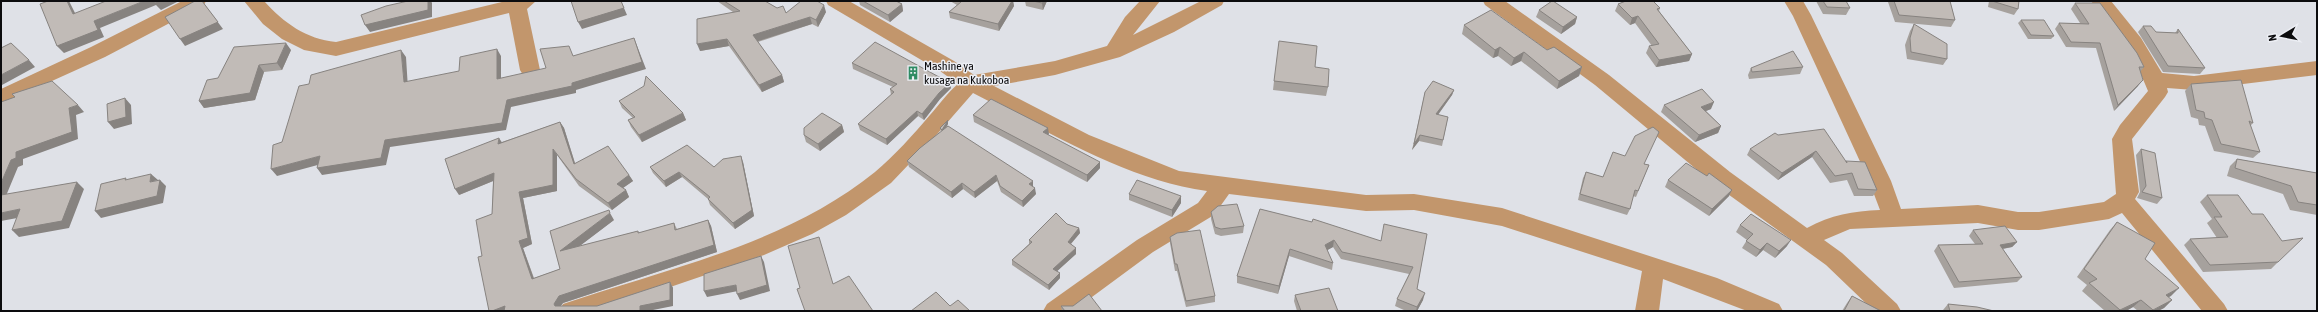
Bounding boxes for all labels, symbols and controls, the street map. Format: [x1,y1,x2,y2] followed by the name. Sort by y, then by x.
[2262,16,2302,56] north arrow
[2266,33,2279,42] text: N
[924,59,1009,87] place label: Mashine ya kusaga na Kukoboa
[905,65,921,81] building icon: Mashine ya kusaga na Kukoboa

